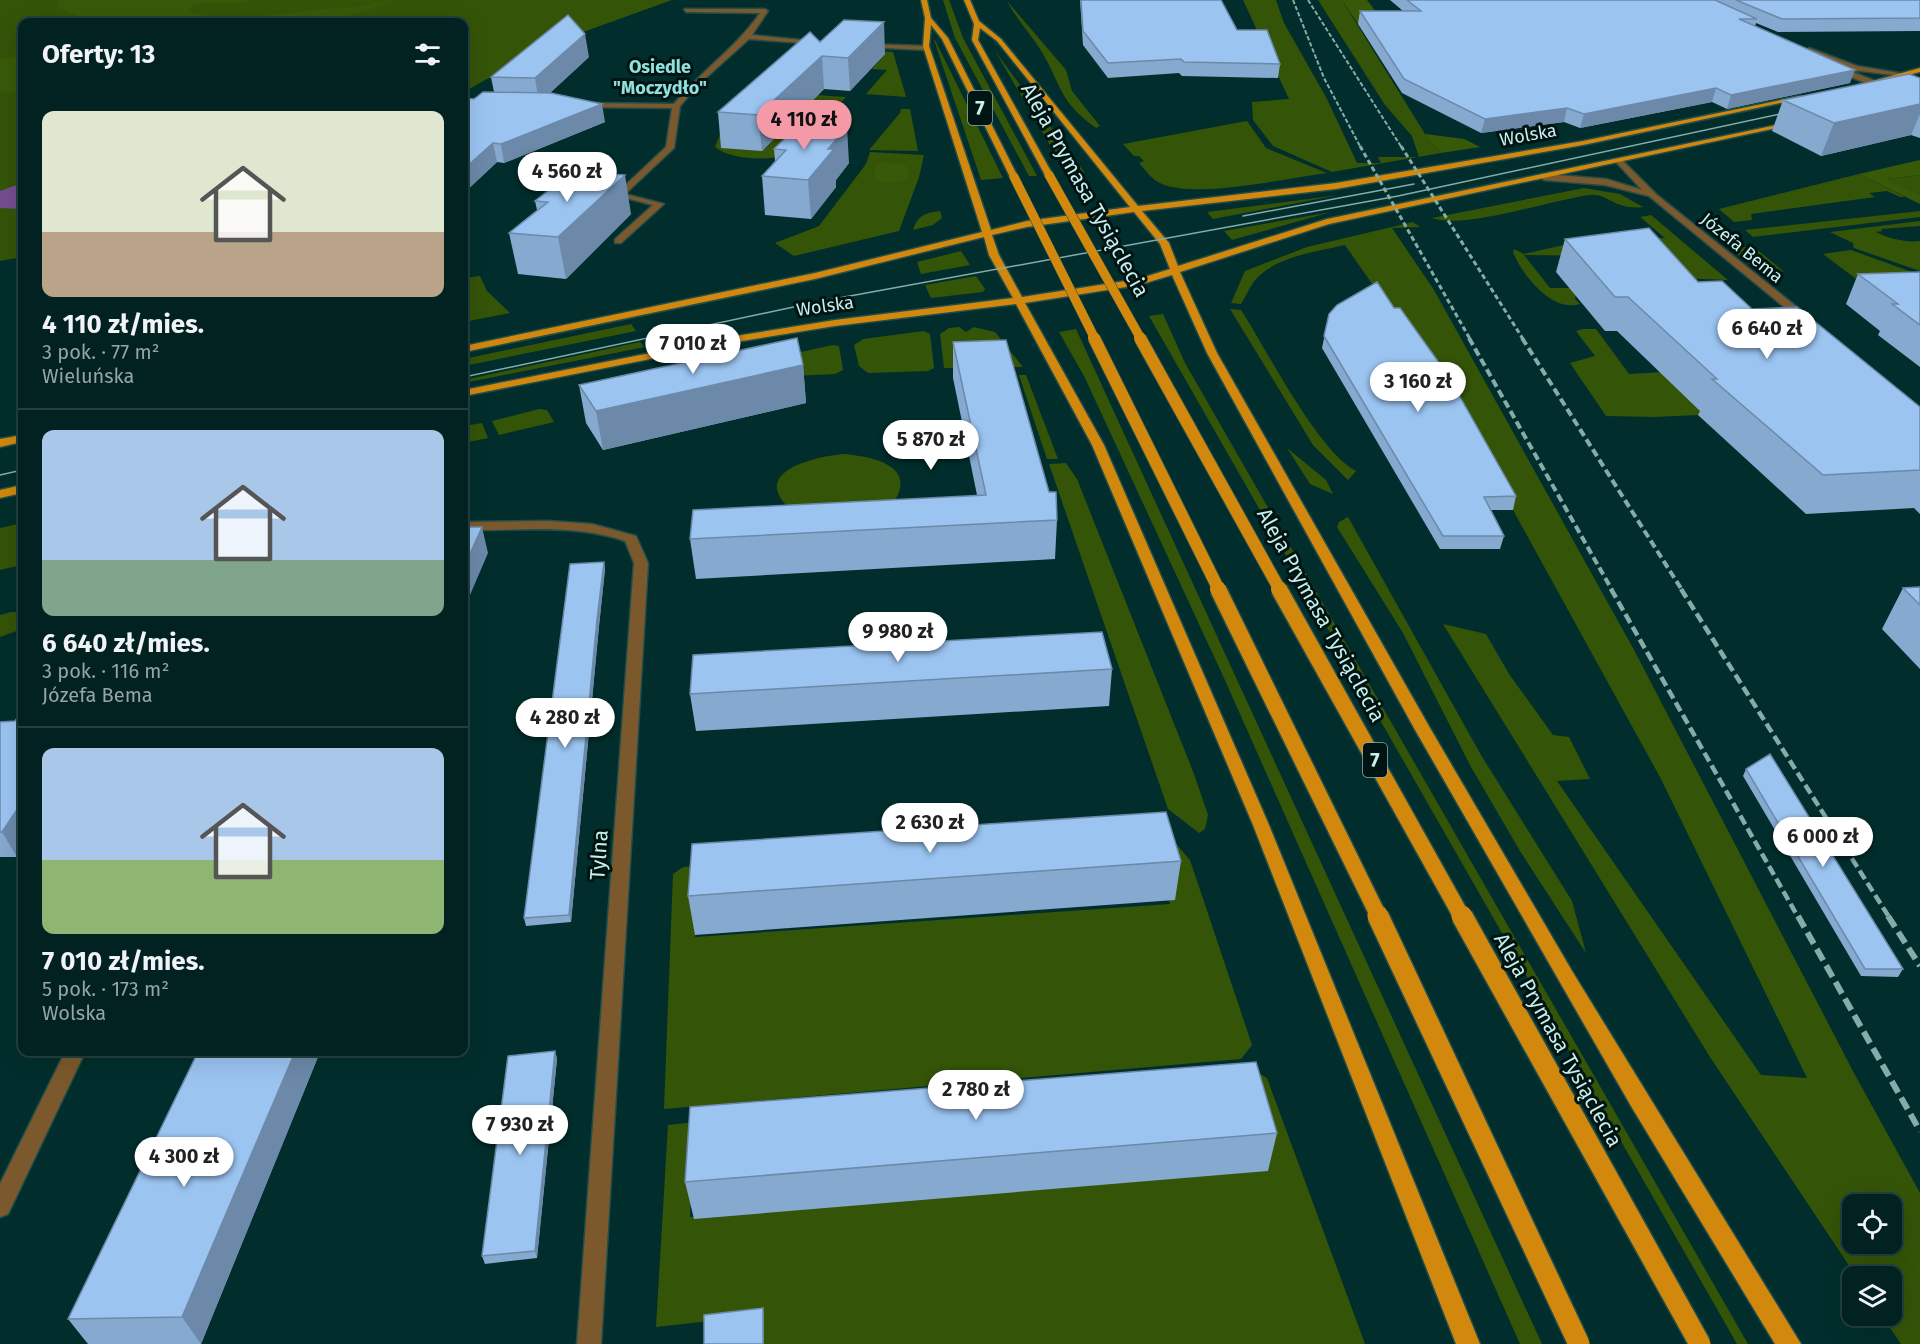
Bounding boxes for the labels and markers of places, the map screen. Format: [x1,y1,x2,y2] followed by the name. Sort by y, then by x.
[742,100,866,151] pin: 4 110 zł
[505,152,629,203] pin: 4 560 zł
[1705,309,1829,360] pin: 6 640 zł
[631,324,755,375] pin: 7 010 zł
[1356,362,1480,413] pin: 3 160 zł
[869,420,993,471] pin: 5 870 zł
[836,612,960,663] pin: 9 980 zł
[503,698,627,749] pin: 4 280 zł
[868,803,992,854] pin: 2 630 zł
[1761,817,1885,868] pin: 6 000 zł
[914,1070,1038,1121] pin: 2 780 zł
[458,1105,582,1156] pin: 7 930 zł
[122,1137,246,1188] pin: 4 300 zł

